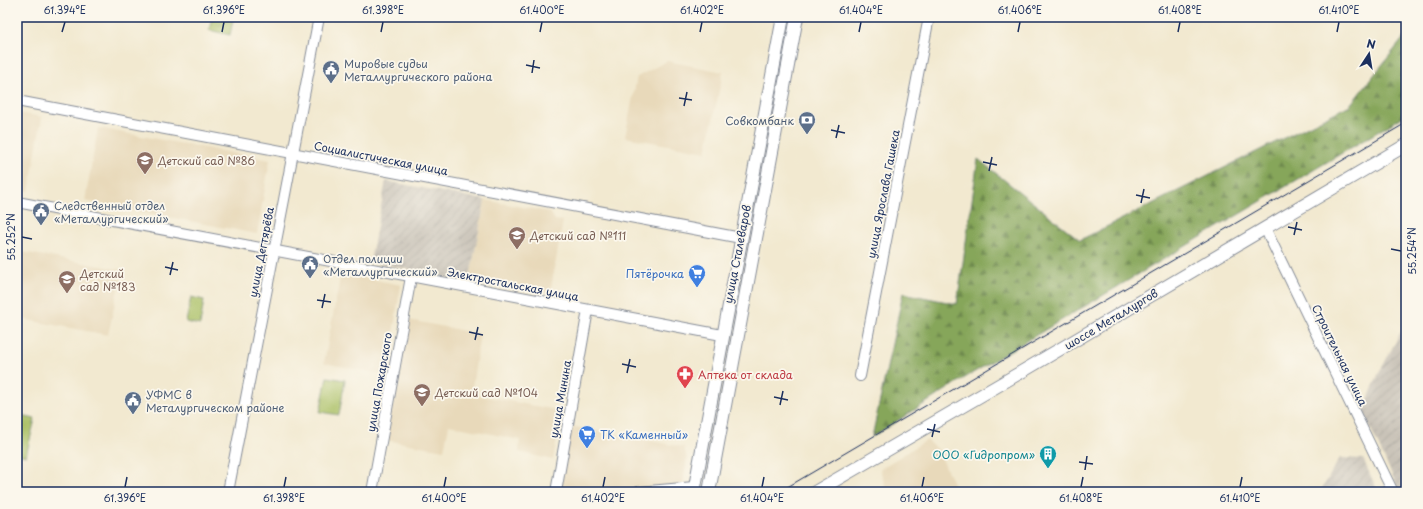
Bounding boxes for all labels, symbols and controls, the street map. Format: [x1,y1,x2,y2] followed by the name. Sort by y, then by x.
[44,2,86,17] text: 61.394°E
[203,2,245,17] text: 61.396°E
[362,2,404,17] text: 61.398°E
[520,2,564,17] text: 61.400°E
[680,2,724,17] text: 61.402°E
[839,2,883,17] text: 61.404°E
[998,2,1042,17] text: 61.406°E
[1158,2,1202,17] text: 61.408°E
[1318,2,1360,17] text: 61.410°E
[1349,34,1389,74] north arrow
[1365,35,1377,53] text: N
[344,55,492,85] place label: Мировые судьи Металлургического района
[321,59,341,84] public building icon: Мировые судьи Металлургического района
[797,110,817,135] bank icon: Совкомбанк
[725,112,794,129] place label: Совкомбанк
[862,128,904,260] street label: улица Ярослава Гашека
[312,137,450,179] street label: Социалистическая улица
[135,150,155,175] school or university icon: Детский сад №86
[157,152,255,169] place label: Детский сад №86
[54,197,168,227] place label: Следственный отдел «Металлургический»
[31,201,51,226] public building icon: Следственный отдел «Металлургический»
[719,203,755,305] street label: улица Сталеваров
[244,205,278,299] street label: улица Дегтярёва
[3,213,18,261] text: 55.252°N
[507,225,527,250] school or university icon: Детский сад №111
[529,227,626,244] place label: Детский сад №111
[1404,227,1419,275] text: 55.254°N
[323,250,437,280] place label: Отдел полиции «Металлургический»
[300,254,320,279] public building icon: Отдел полиции «Металлургический»
[446,263,580,305] street label: Электростальская улица
[687,263,707,288] supermarket icon: Пятёрочка
[79,265,135,295] place label: Детский сад №183
[626,265,684,282] place label: Пятёрочка
[57,269,77,294] school or university icon: Детский сад №183
[1061,284,1161,354] street label: шоссе Металлургов
[1308,301,1372,409] street label: Строительная улица
[362,331,396,433] street label: улица Пожарского
[545,359,575,439] street label: улица Минина
[675,364,695,389] pharmacy icon: Аптека от склада
[698,366,793,383] place label: Аптека от склада
[412,382,432,407] school or university icon: Детский сад №104
[434,384,538,401] place label: Детский сад №104
[146,386,285,416] place label: УФМС в Металургическом районе
[123,390,143,415] public building icon: УФМС в Металургическом районе
[577,424,597,449] supermarket icon: ТК «Каменный»
[600,426,688,443] place label: ТК «Каменный»
[1038,444,1058,469] building icon: ООО «Гидропром»
[933,446,1035,463] place label: ООО «Гидропром»
[104,490,146,505] text: 61.396°E
[263,490,305,505] text: 61.398°E
[422,490,466,505] text: 61.400°E
[581,490,625,505] text: 61.402°E
[740,490,784,505] text: 61.404°E
[900,490,944,505] text: 61.406°E
[1059,490,1103,505] text: 61.408°E
[1219,490,1261,505] text: 61.410°E

